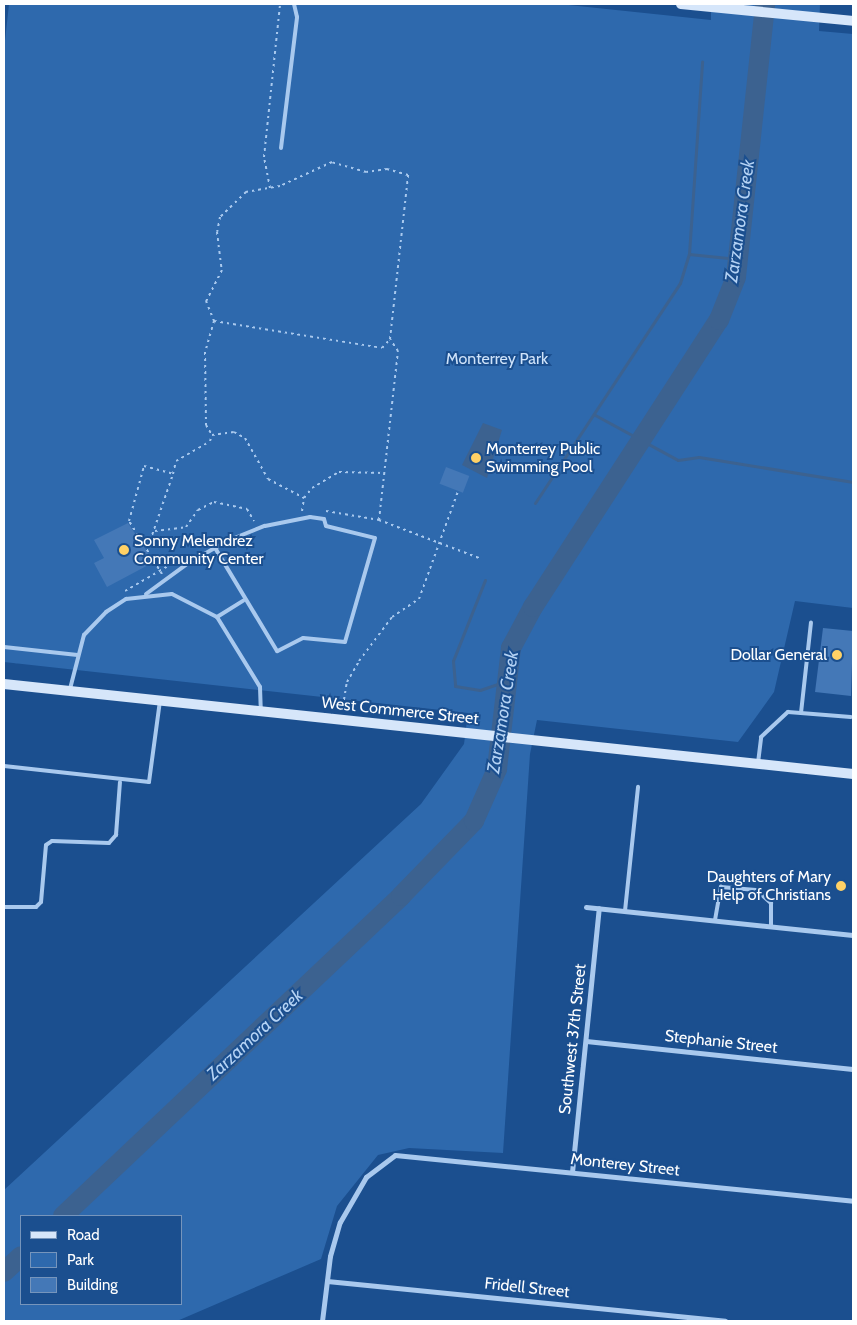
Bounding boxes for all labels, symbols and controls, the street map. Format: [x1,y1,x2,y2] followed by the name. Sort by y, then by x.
[721,158,759,284] water label: Zarzamora Creek
[446,349,548,369] park label: Monterrey Park
[486,439,600,477] place label: Monterrey Public Swimming Pool
[470,452,482,464] marker: Monterrey Public Swimming Pool
[134,531,264,569] place label: Sonny Melendrez Community Center
[118,544,130,556] marker: Sonny Melendrez Community Center
[730,645,827,665] place label: Dollar General
[483,649,523,775] water label: Zarzamora Creek
[831,649,843,661] marker: Dollar General
[320,693,480,729] street label: West Commerce Street
[707,867,831,905] place label: Daughters of Mary Help of Christians
[835,880,847,892] marker: Daughters of Mary Help of Christians
[556,963,590,1115] street label: Southwest 37th Street
[202,985,308,1085] water label: Zarzamora Creek
[664,1027,778,1057] street label: Stephanie Street
[569,1150,681,1180] street label: Monterey Street
[20,1215,182,1305] legend
[67,1226,100,1244] text: Road
[67,1251,94,1269] text: Park
[484,1274,570,1302] street label: Fridell Street
[67,1276,118,1294] text: Building

